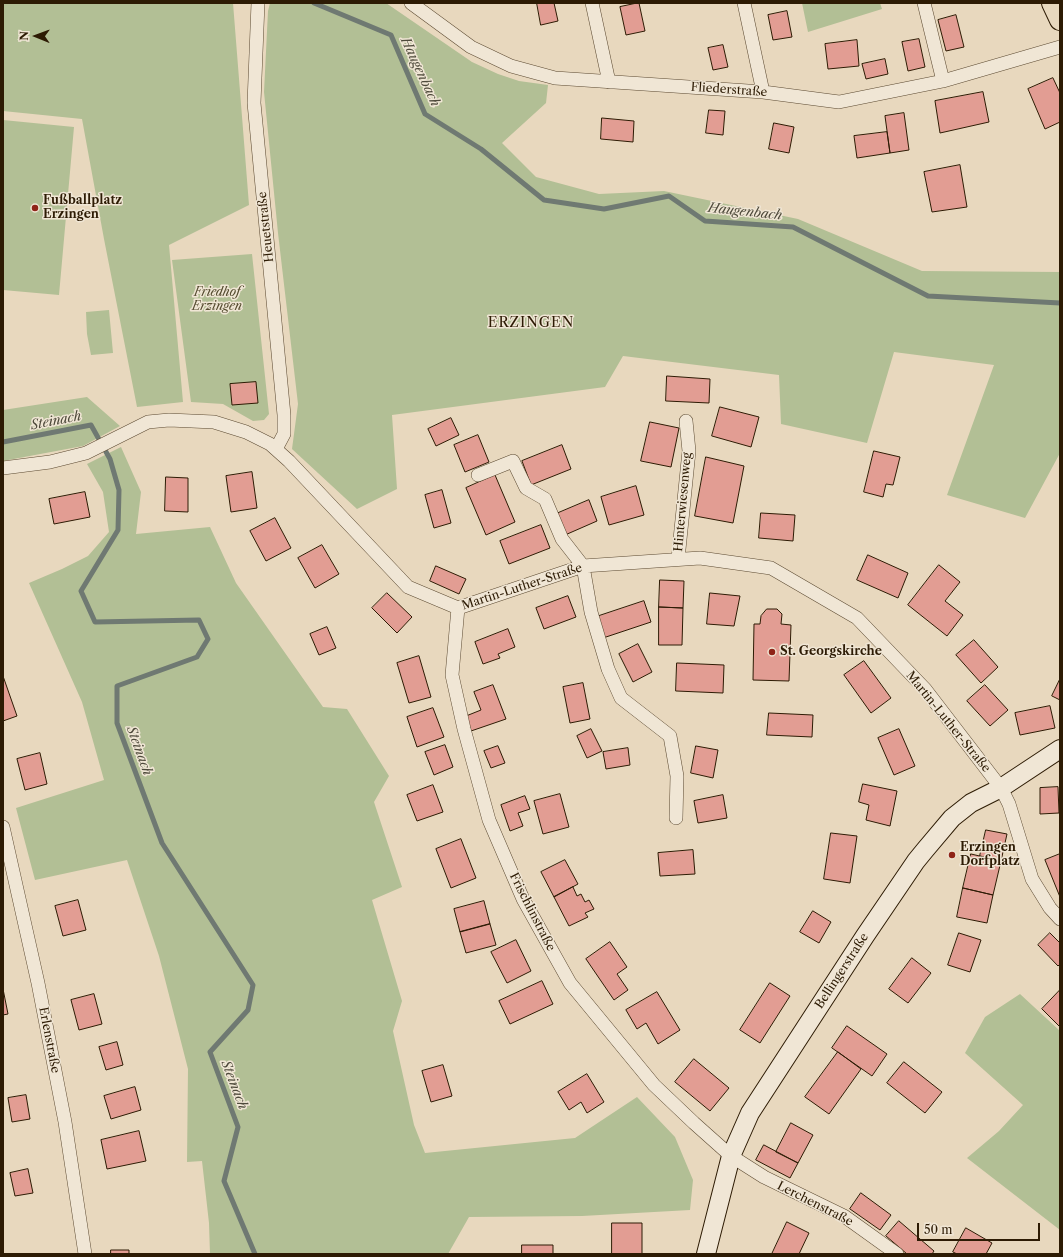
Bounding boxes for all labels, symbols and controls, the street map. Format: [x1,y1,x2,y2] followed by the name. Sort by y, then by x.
[16,16,56,56] north arrow
[17,31,31,41] text: N
[397,35,443,109] water label: Haugenbach
[690,80,768,100] street label: Fliederstraße
[255,191,277,263] street label: Heuetstraße
[43,194,122,222] place label: Fußballplatz Erzingen
[707,200,783,224] water label: Haugenbach
[30,203,40,213] marker: Fußballplatz Erzingen
[192,286,242,314] park label: Friedhof Erzingen
[488,315,574,331] district label: ERZINGEN
[30,408,82,434] water label: Steinach
[671,452,695,552] street label: Hinterwiesenweg
[460,561,584,613] street label: Martin-Luther-Straße
[780,645,882,659] place label: St. Georgskirche
[767,647,777,657] marker: St. Georgskirche
[903,669,993,775] street label: Martin-Luther-Straße
[123,724,155,778] water label: Steinach
[960,841,1020,869] place label: Erzingen Dorfplatz
[947,850,957,860] marker: Erzingen Dorfplatz
[506,870,558,954] street label: Frischlinstraße
[812,931,872,1011] street label: Bellingerstraße
[36,1006,62,1074] street label: Erlenstraße
[218,1058,250,1112] water label: Steinach
[775,1179,855,1229] street label: Lerchenstraße
[919,1215,1042,1241] scale bar
[924,1222,953,1237] text: 50 m

